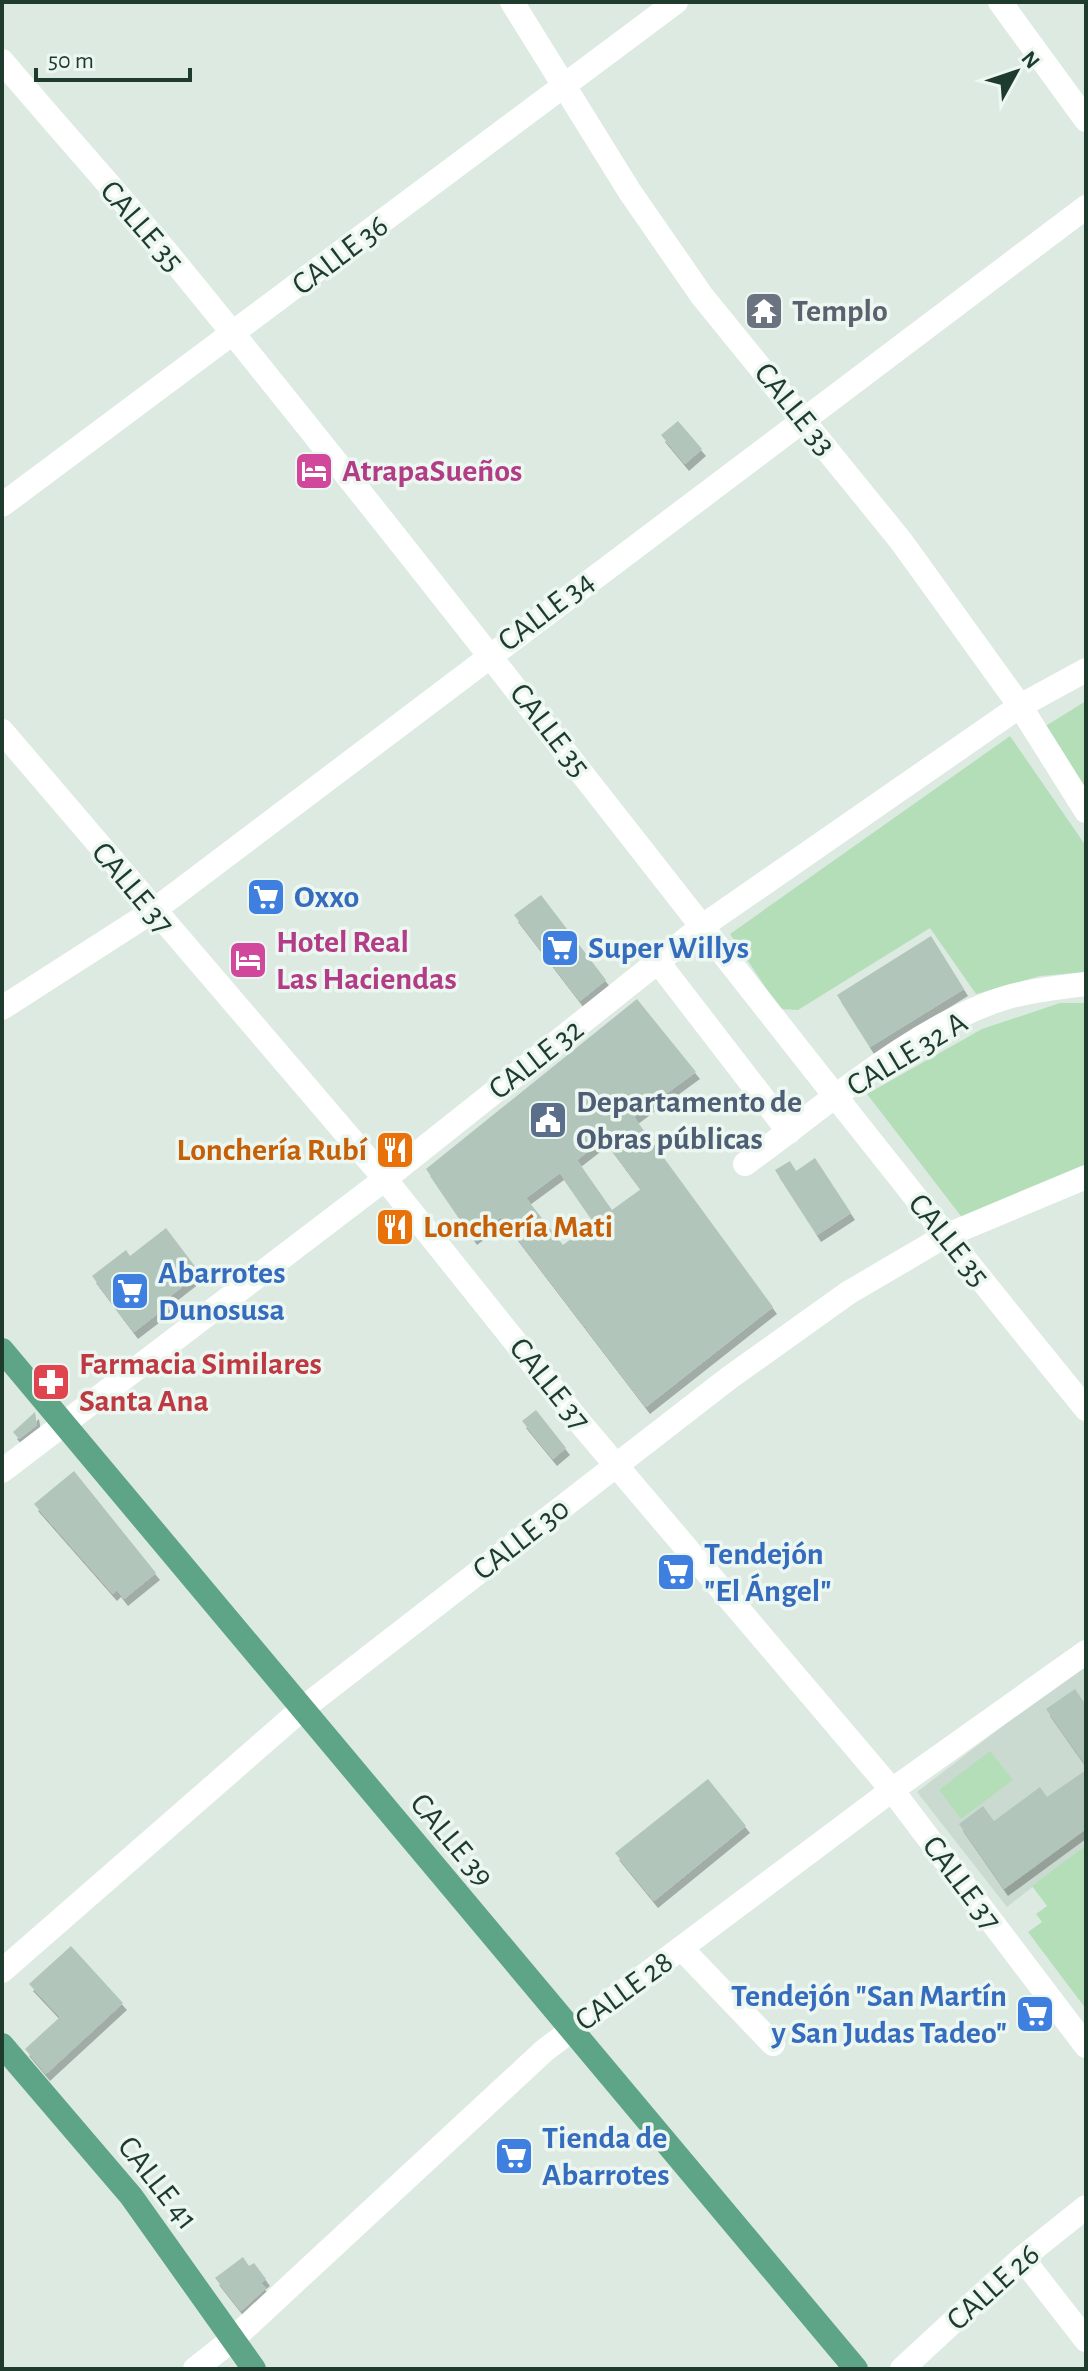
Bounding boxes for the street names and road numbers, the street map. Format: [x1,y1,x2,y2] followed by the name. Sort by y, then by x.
[94,174,190,278] street label: CALLE 35
[286,209,394,301] street label: CALLE 36
[748,357,842,461] street label: CALLE 33
[492,565,600,657] street label: CALLE 34
[504,677,596,783] street label: CALLE 35
[86,836,180,940] street label: CALLE 37
[841,1006,973,1102] street label: CALLE 32 A
[483,1012,589,1106] street label: CALLE 32
[902,1188,996,1292] street label: CALLE 35
[503,1332,597,1436] street label: CALLE 37
[467,1492,575,1586] street label: CALLE 30
[404,1787,500,1893] street label: CALLE 39
[916,1830,1008,1936] street label: CALLE 37
[569,1945,679,2037] street label: CALLE 28
[112,2130,204,2236] street label: CALLE 41
[941,2238,1045,2336] street label: CALLE 26

